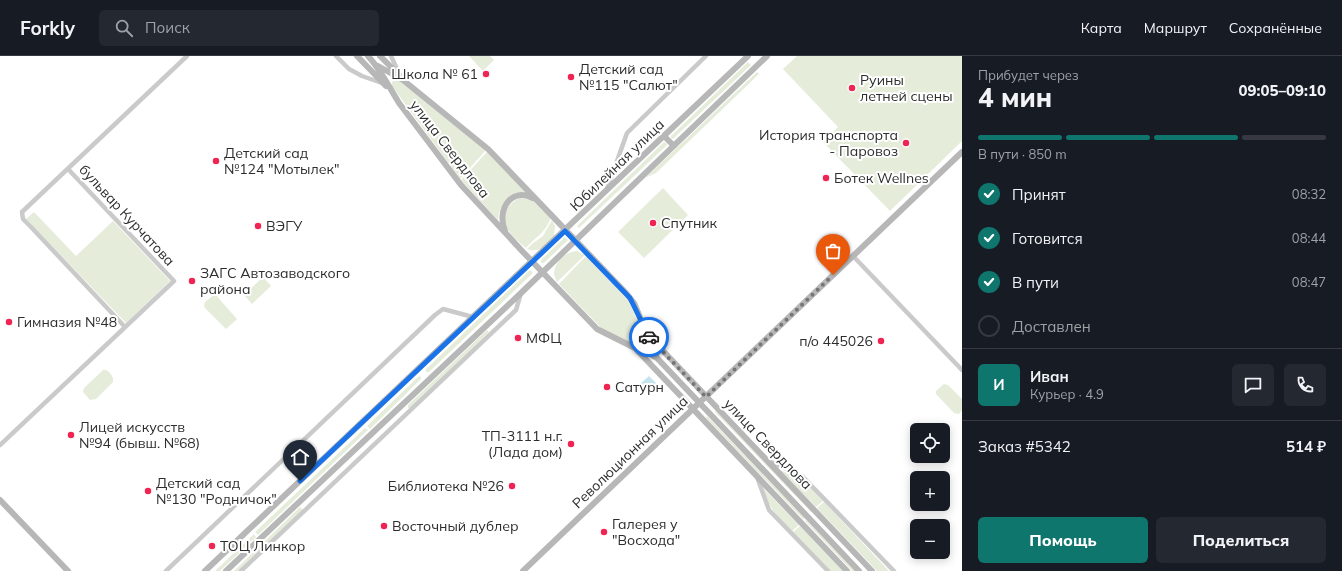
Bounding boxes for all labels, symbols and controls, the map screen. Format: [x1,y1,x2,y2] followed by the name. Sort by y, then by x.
[99,10,379,46] search box
[20,16,75,40] text: Forkly
[113,17,135,39] icon: search
[145,18,190,37] text: Поиск
[1081,19,1122,37] text: Карта
[1144,19,1207,37] text: Маршрут
[1229,19,1322,37] text: Сохранённые
[579,60,678,94] place label: Детский сад №115 "Салют"
[391,65,478,83] place label: Школа № 61
[978,67,1079,83] text: Прибудет через
[481,69,491,79] marker: Школа № 61
[860,71,953,105] place label: Руины летней сцены
[566,72,576,82] marker: Детский сад №115 "Салют"
[978,81,1052,114] text: 4 мин
[1239,81,1326,100] text: 09:05–09:10
[847,83,857,93] marker: Руины летней сцены
[406,96,494,202] street label: улица Свердлова
[566,115,668,215] street label: Юбилейная улица
[759,126,898,160] place label: История транспорта - Паровоз
[901,138,911,148] marker: История транспорта - Паровоз
[224,144,339,178] place label: Детский сад №124 "Мотылек"
[978,146,1067,162] text: В пути · 850 m
[211,156,221,166] marker: Детский сад №124 "Мотылек"
[75,161,179,269] street label: бульвар Курчатова
[834,169,929,187] place label: Ботек Wellnes
[821,173,831,183] marker: Ботек Wellnes
[978,183,1000,205] icon: check
[1012,185,1066,204] text: Принят
[1292,186,1326,202] text: 08:32
[661,214,718,232] place label: Спутник
[266,217,303,235] place label: ВЭГУ
[648,218,658,228] marker: Спутник
[253,221,263,231] marker: ВЭГУ
[978,227,1000,249] icon: check
[1012,229,1083,248] text: Готовится
[1292,230,1326,246] text: 08:44
[816,234,850,275] pin
[822,240,844,262] icon: bag
[200,264,350,298] place label: ЗАГС Автозаводского района
[978,271,1000,293] icon: check
[1012,273,1059,292] text: В пути
[1292,274,1326,290] text: 08:47
[187,276,197,286] marker: ЗАГС Автозаводского района
[17,313,117,331] place label: Гимназия №48
[4,317,14,327] marker: Гимназия №48
[629,317,669,357] courier
[1012,317,1091,336] text: Доставлен
[638,326,660,348] icon: car
[526,329,561,347] place label: МФЦ
[799,332,873,350] place label: п/о 445026
[513,333,523,343] marker: МФЦ
[876,336,886,346] marker: п/о 445026
[1232,364,1274,406] button: chat
[1284,364,1326,406] button: phone
[1030,367,1069,386] text: Иван
[993,375,1005,394] text: И
[615,378,664,396] place label: Сатурн
[602,382,612,392] marker: Сатурн
[1030,386,1104,402] text: Курьер · 4.9
[568,392,692,512] street label: Революционная улица
[720,395,816,493] street label: улица Свердлова
[79,418,200,452] place label: Лицей искусств №94 (бывш. №68)
[910,423,950,559] map controls
[910,423,950,463] button: locate
[482,427,563,461] place label: ТП-3111 н.г. (Лада дом)
[66,430,76,440] marker: Лицей искусств №94 (бывш. №68)
[978,437,1071,456] text: Заказ #5342
[1286,437,1326,456] text: 514 ₽
[566,439,576,449] marker: ТП-3111 н.г. (Лада дом)
[283,440,317,481] pin
[289,446,311,468] icon: home
[910,471,950,511] button: +
[156,474,277,508] place label: Детский сад №130 "Родничок"
[388,477,504,495] place label: Библиотека №26
[507,481,517,491] marker: Библиотека №26
[143,486,153,496] marker: Детский сад №130 "Родничок"
[612,515,680,549] place label: Галерея у "Восхода"
[392,517,518,535] place label: Восточный дублер
[978,517,1148,563] button: Помощь
[1156,517,1326,563] button: Поделиться
[910,519,950,559] button: −
[379,521,389,531] marker: Восточный дублер
[599,527,609,537] marker: Галерея у "Восхода"
[220,537,305,555] place label: ТОЦ Линкор
[207,541,217,551] marker: ТОЦ Линкор

